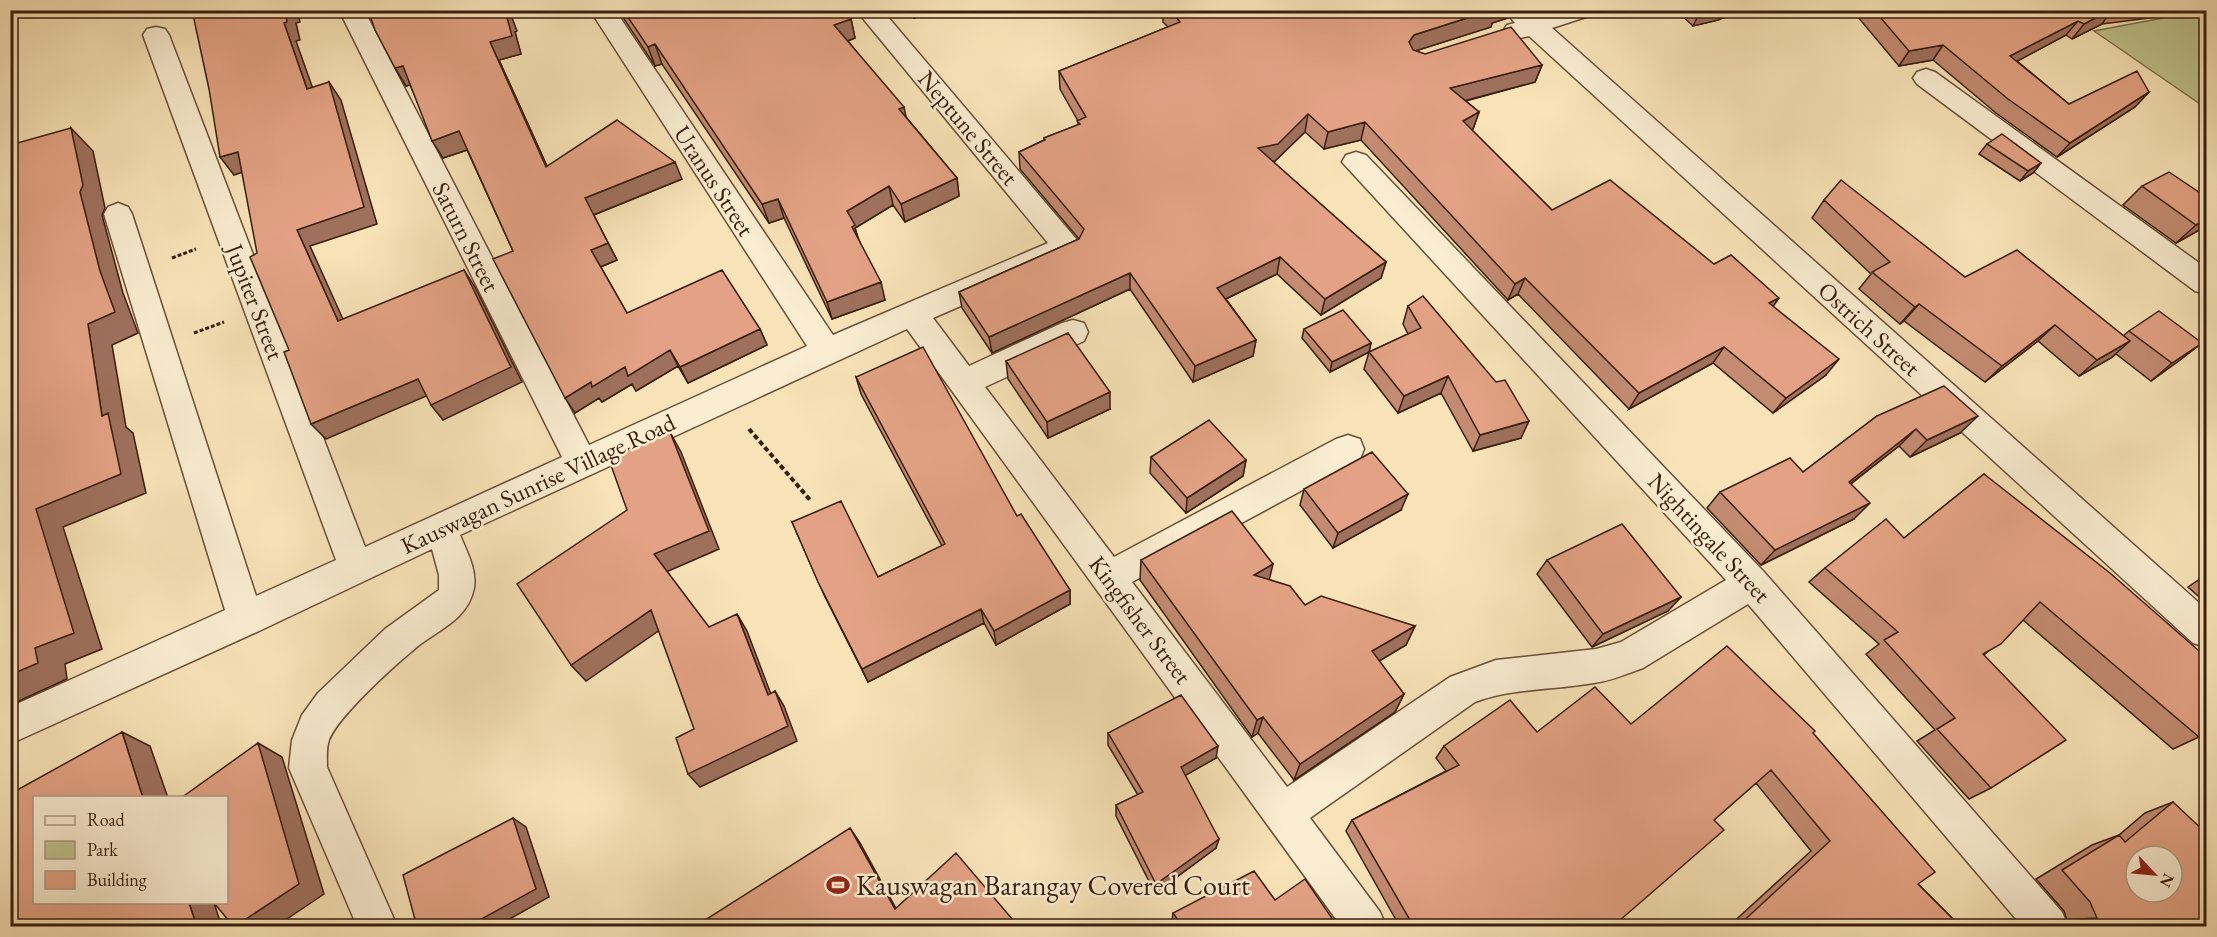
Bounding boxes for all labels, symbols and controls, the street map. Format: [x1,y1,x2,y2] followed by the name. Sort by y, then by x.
[911,64,1026,192] street label: Neptune Street
[667,119,762,242] street label: Uranus Street
[426,177,508,297] street label: Saturn Street
[218,238,292,365] street label: Jupiter Street
[1812,275,1927,383] street label: Ostrich Street
[396,406,681,561] street label: Kauswagan Sunrise Village Road
[1641,466,1778,609] street label: Nightingale Street
[1082,549,1199,690] street label: Kingfisher Street
[33,796,228,904] legend
[87,808,126,831] text: Road
[87,838,118,861] text: Park
[2124,844,2184,904] north arrow
[856,867,1250,903] place label: Kauswagan Barangay Covered Court
[87,868,147,891] text: Building
[2155,870,2179,891] text: N
[825,872,851,898] sports icon: Kauswagan Barangay Covered Court

